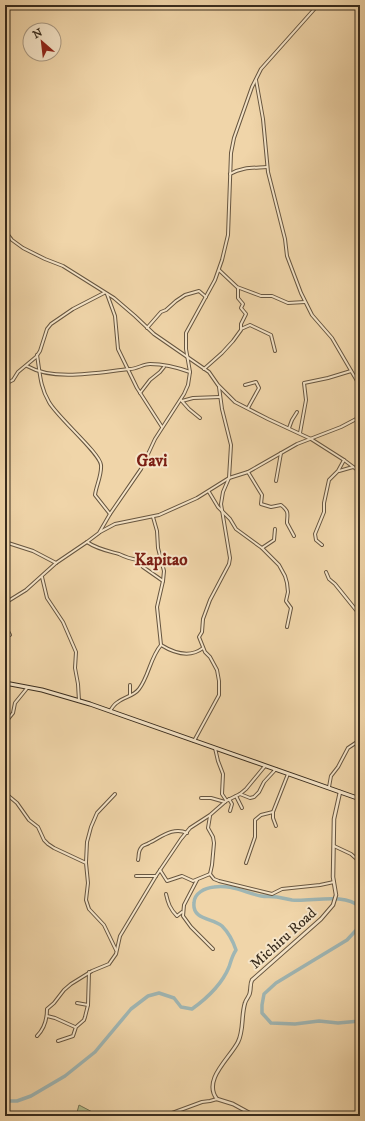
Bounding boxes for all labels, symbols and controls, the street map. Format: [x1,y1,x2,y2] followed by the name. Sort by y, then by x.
[22,22,62,62] north arrow
[31,26,45,42] text: N
[137,450,168,472] district label: Gavi
[135,549,187,571] district label: Kapitao
[246,903,321,973] street label: Michiru Road

